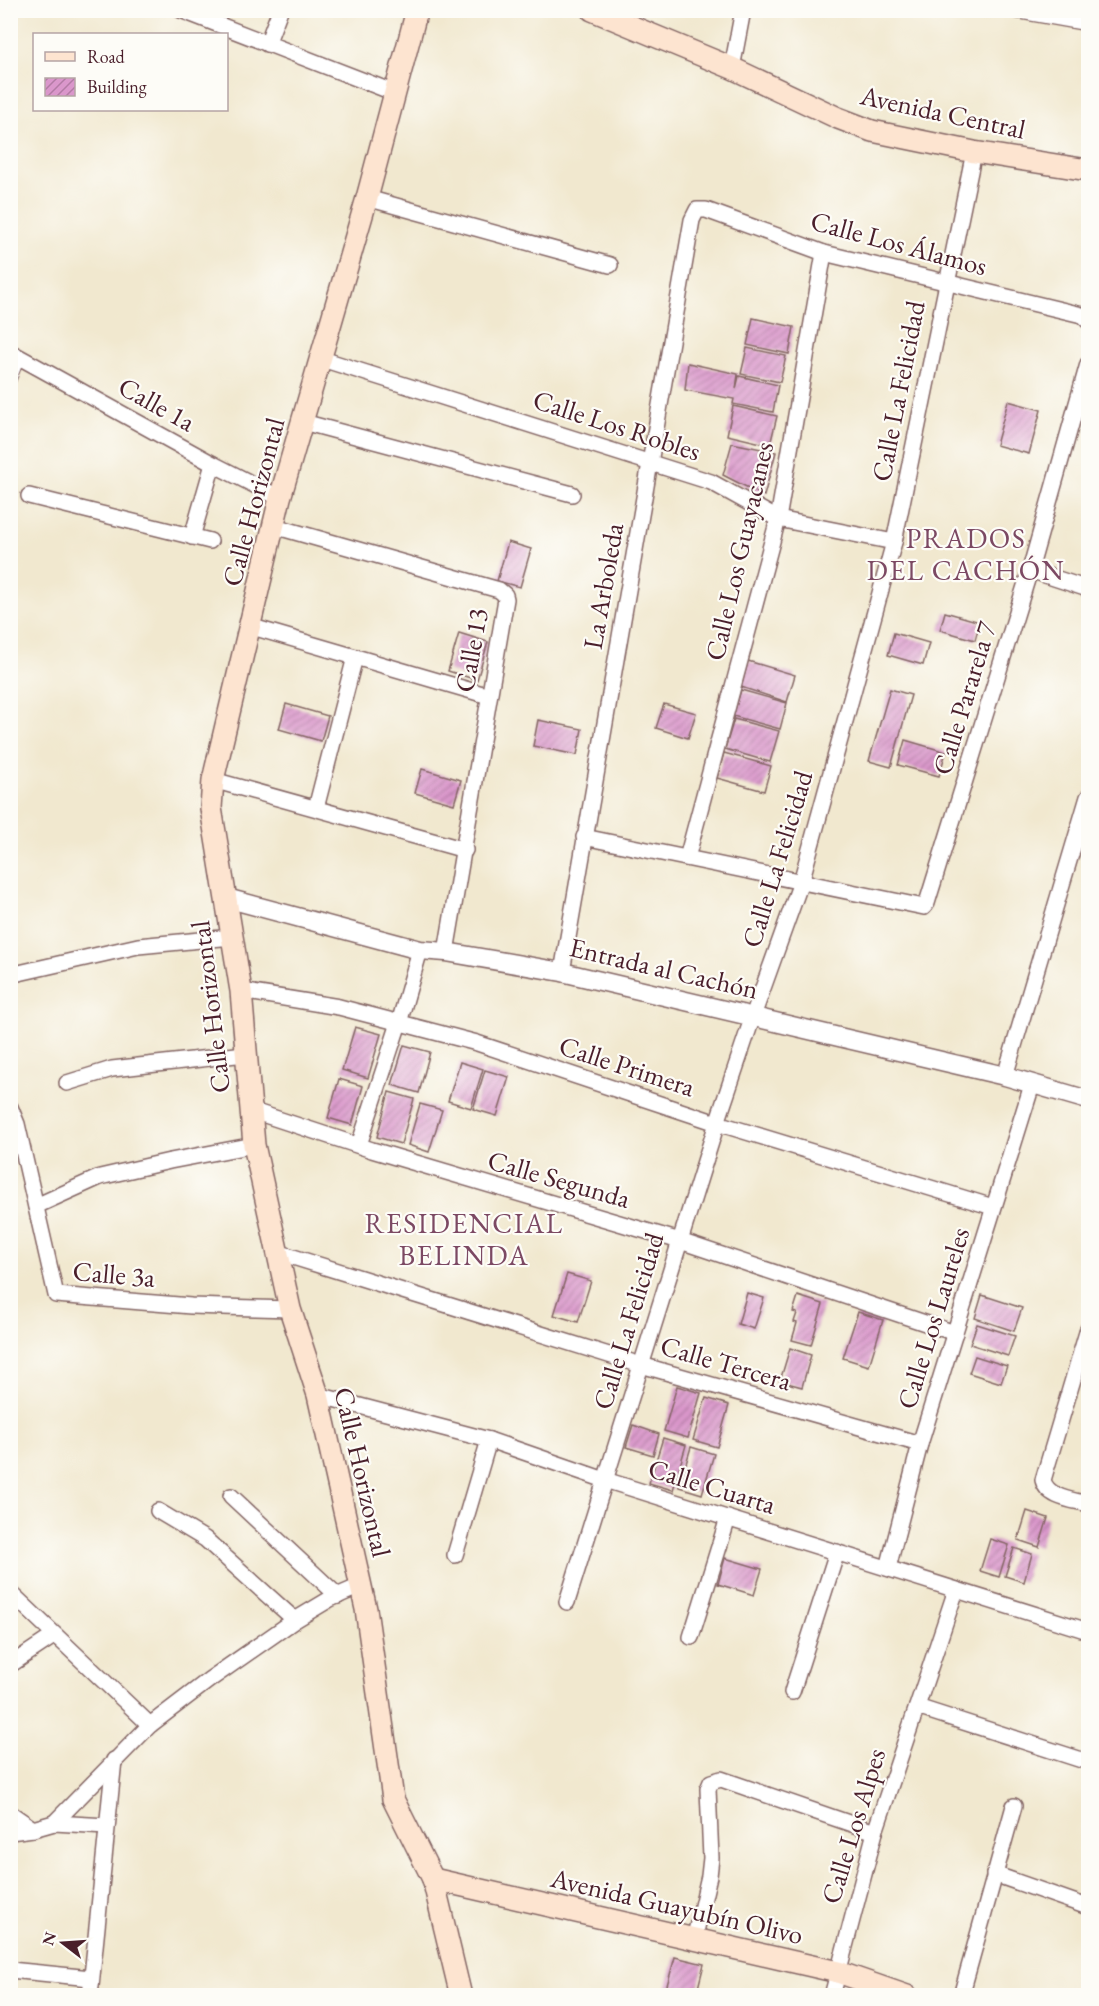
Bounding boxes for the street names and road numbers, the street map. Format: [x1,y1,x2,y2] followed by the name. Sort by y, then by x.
[856,77,1029,147] street label: Avenida Central
[807,203,991,283] street label: Calle Los Álamos
[863,297,933,484] street label: Calle La Felicidad
[112,369,202,439] street label: Calle 1a
[529,381,705,469] street label: Calle Los Robles
[214,414,292,590] street label: Calle Horizontal
[697,438,781,664] street label: Calle Los Guayacanes
[575,520,631,652] street label: La Arboleda
[446,605,496,695] street label: Calle 13
[924,616,1004,779] street label: Calle Pararela 7
[733,766,821,952] street label: Calle La Felicidad
[182,919,238,1095] street label: Calle Horizontal
[566,929,762,1007] street label: Entrada al Cachón
[555,1028,700,1104] street label: Calle Primera
[484,1142,634,1216] street label: Calle Segunda
[889,1223,977,1413] street label: Calle Los Laureles
[584,1228,672,1414] street label: Calle La Felicidad
[71,1253,157,1295] street label: Calle 3a
[657,1328,796,1398] street label: Calle Tercera
[326,1384,400,1560] street label: Calle Horizontal
[644,1450,780,1522] street label: Calle Cuarta
[813,1744,893,1908] street label: Calle Los Alpes
[546,1860,807,1952] street label: Avenida Guayubín Olivo

